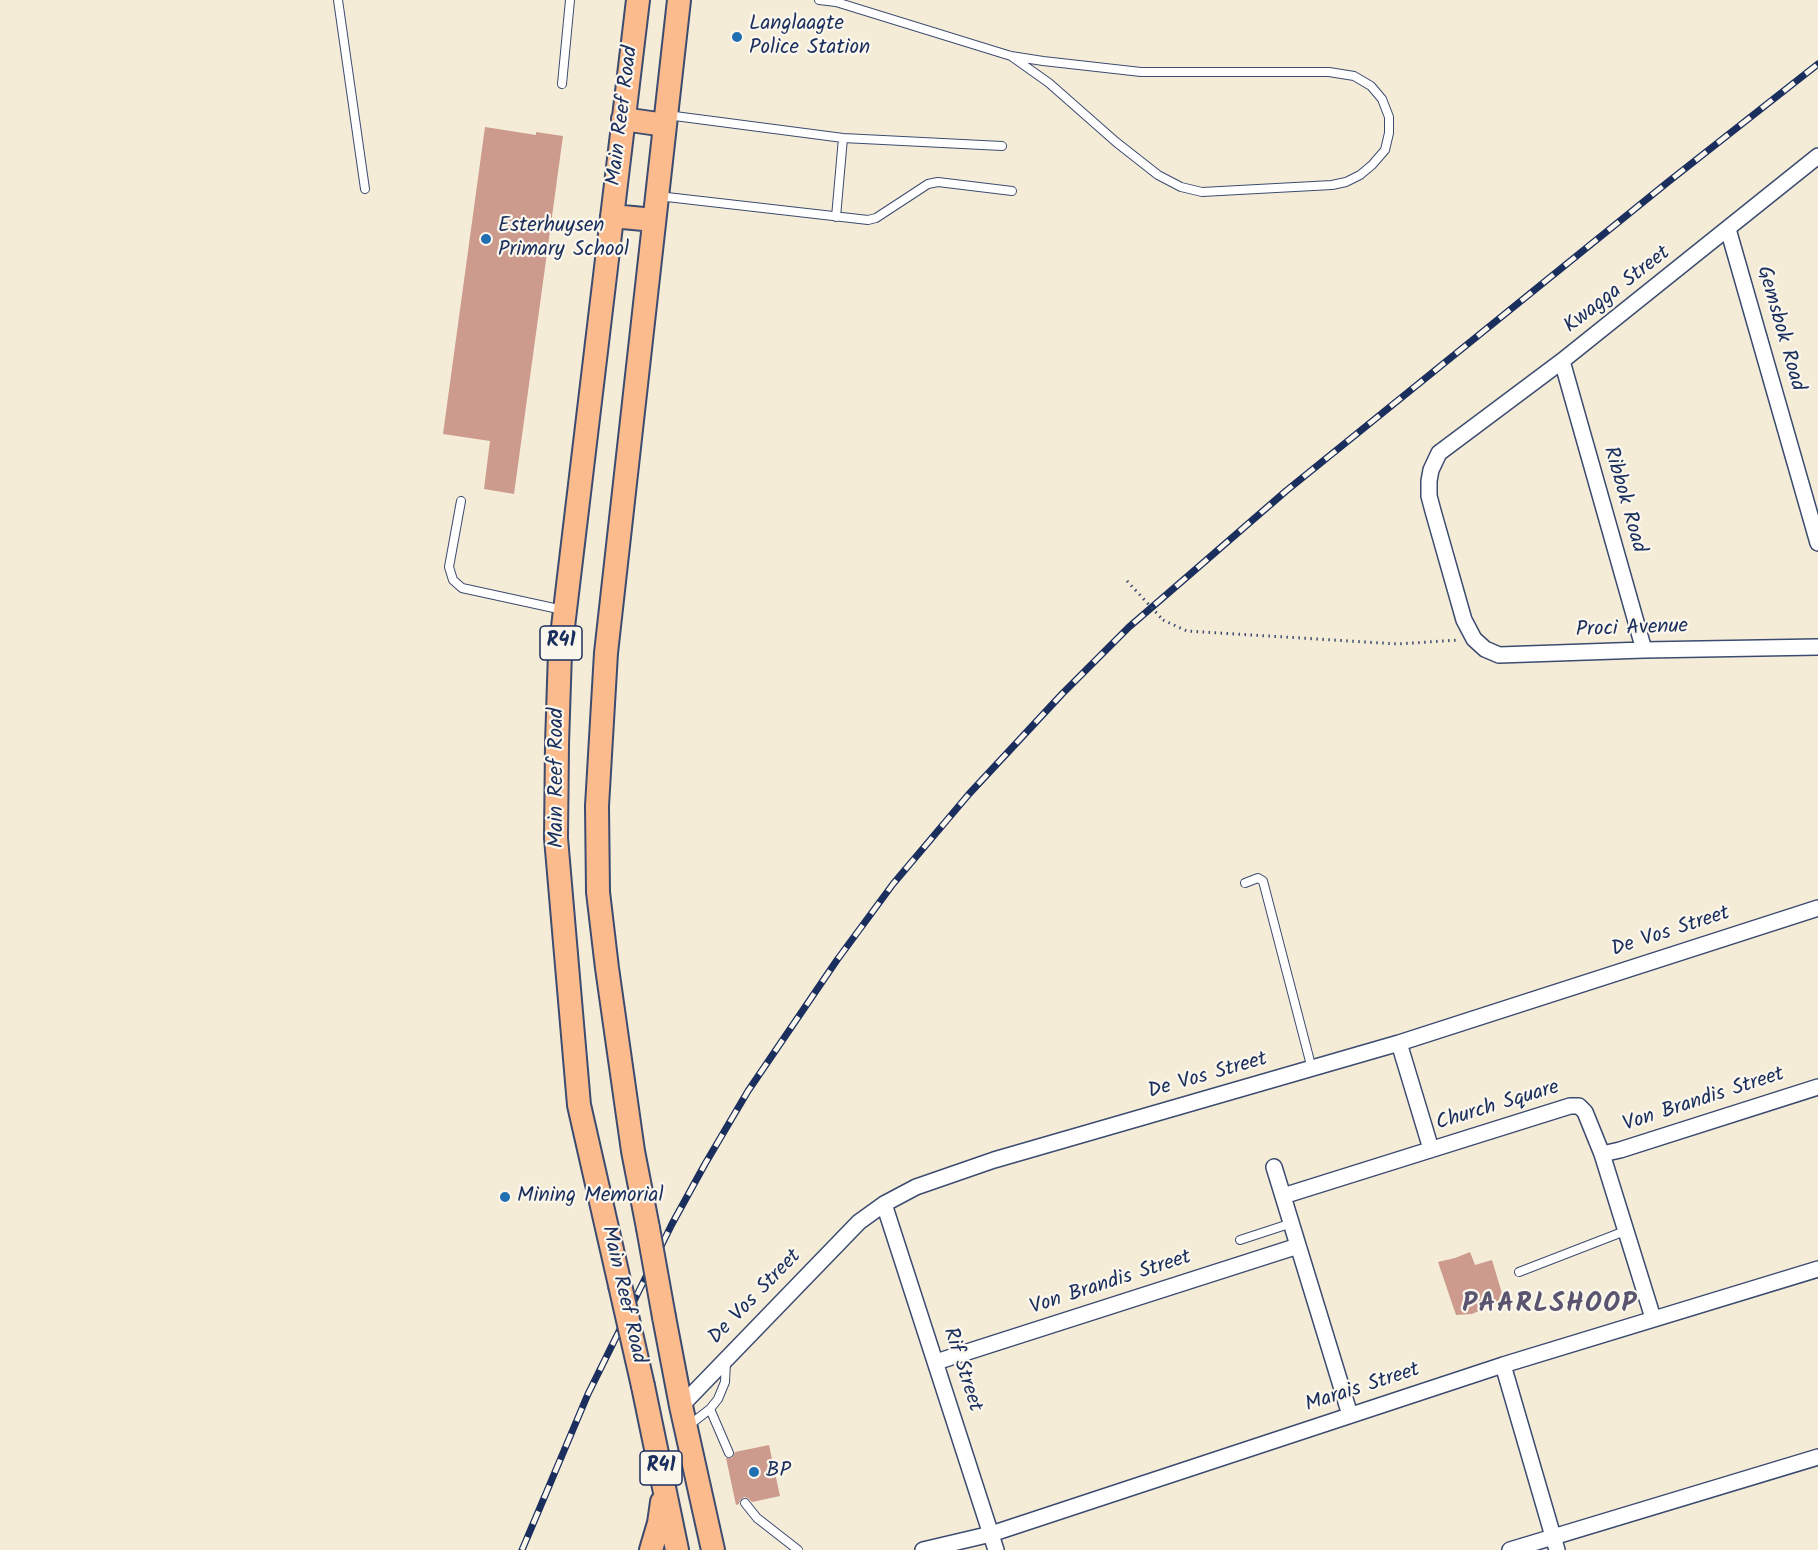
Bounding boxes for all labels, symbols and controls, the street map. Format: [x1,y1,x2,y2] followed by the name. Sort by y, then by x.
[749,12,870,62] place label: Langlaagte Police Station
[730,30,744,44] marker: Langlaagte Police Station
[603,45,645,187] street label: Main Reef Road
[498,214,629,264] place label: Esterhuysen Primary School
[479,232,493,246] marker: Esterhuysen Primary School
[1560,242,1676,340] street label: Kwagga Street
[1749,264,1809,394] street label: Gemsbok Road
[1596,444,1650,556] street label: Ribbok Road
[1575,615,1689,645] street label: Proci Avenue
[540,626,582,660] road number: R41
[545,708,571,848] street label: Main Reef Road
[1609,902,1733,964] street label: De Vos Street
[1146,1048,1270,1106] street label: De Vos Street
[1620,1063,1788,1139] street label: Von Brandis Street
[1433,1076,1563,1138] street label: Church Square
[517,1184,664,1210] place label: Mining Memorial
[498,1190,512,1204] marker: Mining Memorial
[594,1224,650,1366] street label: Main Reef Road
[704,1245,808,1351] street label: De Vos Street
[1027,1246,1195,1322] street label: Von Brandis Street
[1462,1290,1638,1322] district label: PAARLSHOOP
[936,1325,986,1415] street label: Rif Street
[1303,1359,1423,1419] street label: Marais Street
[640,1451,682,1485] road number: R41
[766,1459,791,1485] place label: BP
[747,1465,761,1479] marker: BP

